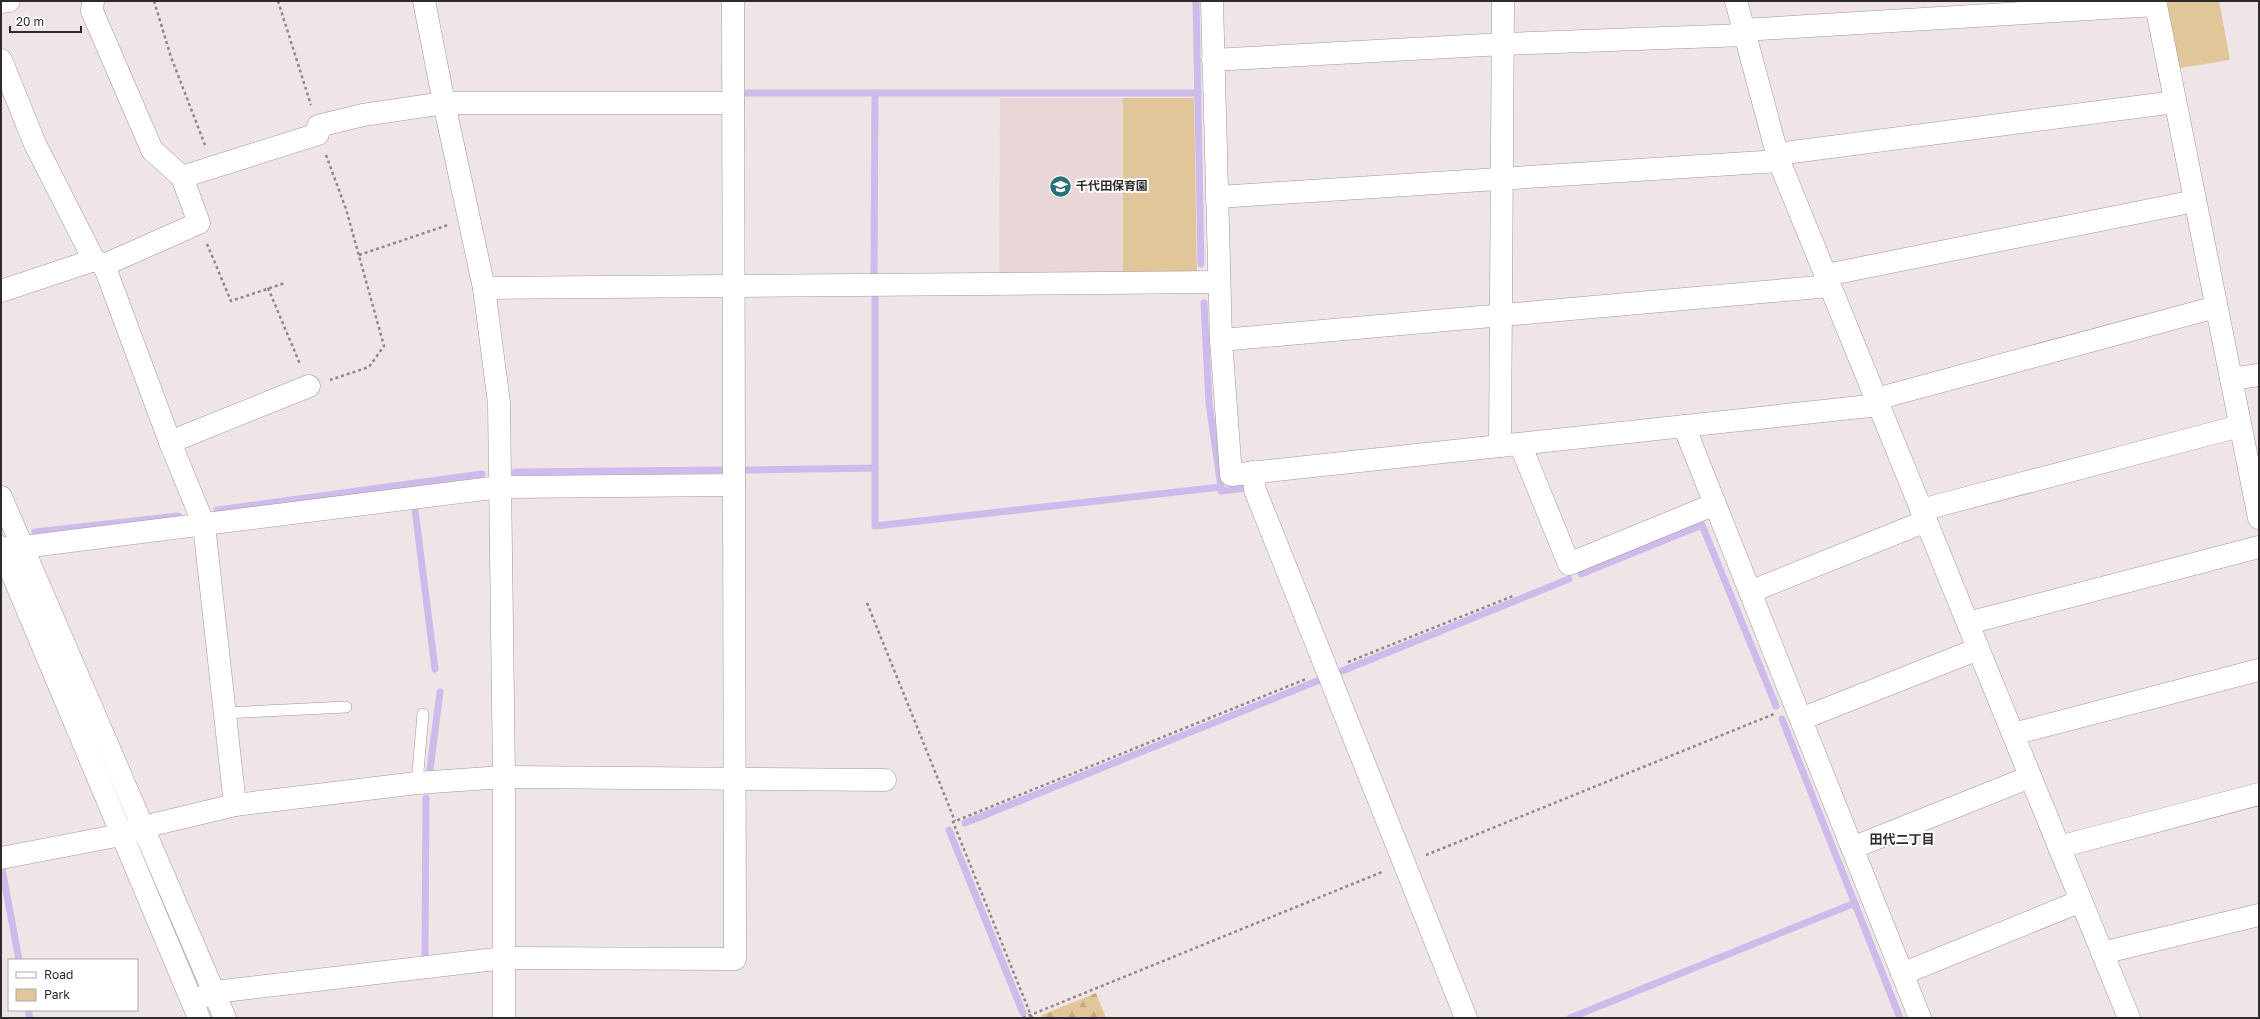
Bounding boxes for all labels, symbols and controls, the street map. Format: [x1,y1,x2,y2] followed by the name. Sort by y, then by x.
[10,8,81,34] scale bar
[16,14,44,29] text: 20 m
[1048,173,1074,199] school or university icon: 千代田保育園
[1076,178,1148,193] place label: 千代田保育園
[1869,831,1935,847] district label: 田代二丁目
[8,959,138,1011] legend
[44,967,73,982] text: Road
[44,987,70,1002] text: Park

